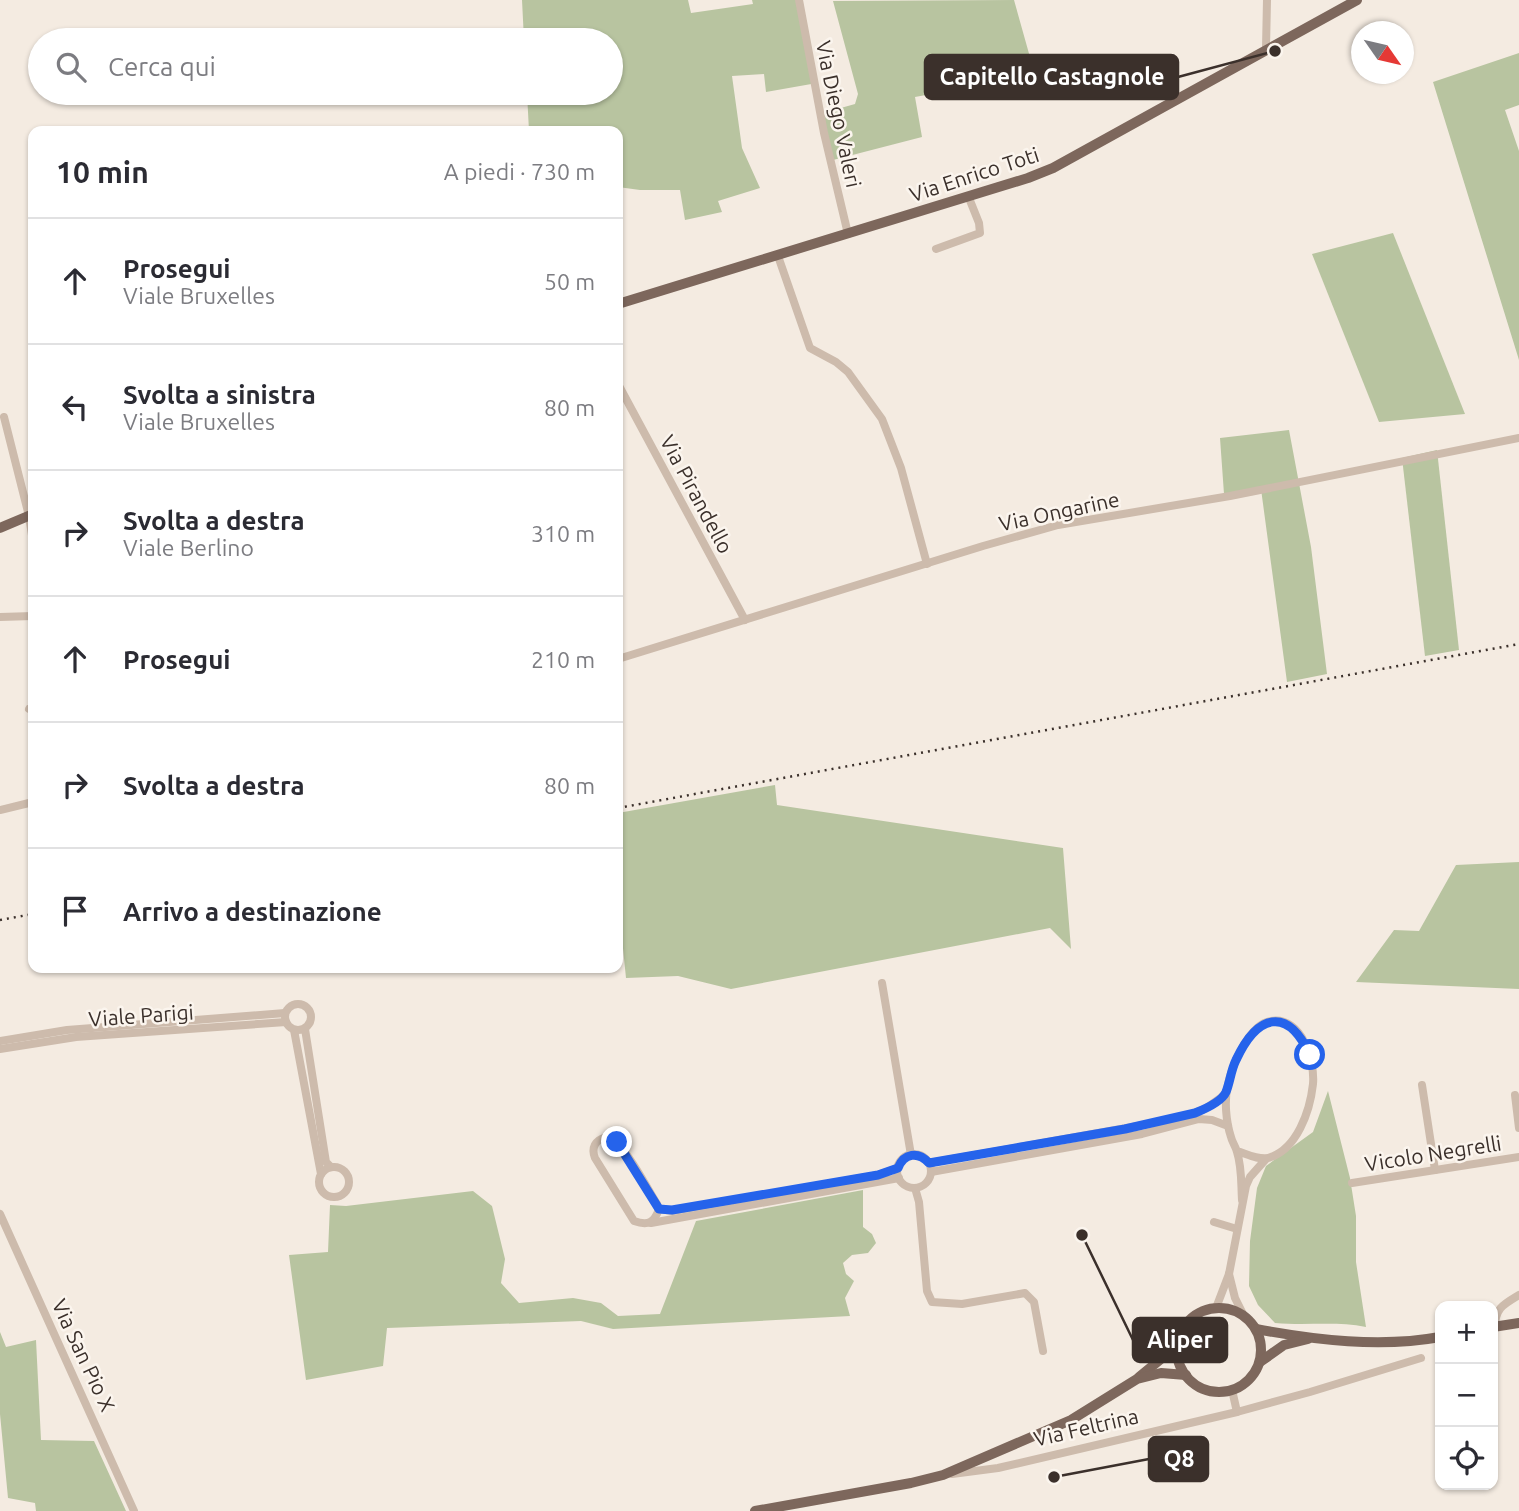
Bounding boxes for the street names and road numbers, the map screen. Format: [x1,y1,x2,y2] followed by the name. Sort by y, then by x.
[812,38,866,190] street label: Via Diego Valeri
[906,142,1042,206] street label: Via Enrico Toti
[656,431,738,557] street label: Via Pirandello
[997,487,1121,535] street label: Via Ongarine
[88,999,194,1031] street label: Viale Parigi
[1363,1130,1503,1176] street label: Vicolo Negrelli
[48,1295,120,1415] street label: Via San Pio X
[1031,1403,1141,1451] street label: Via Feltrina

